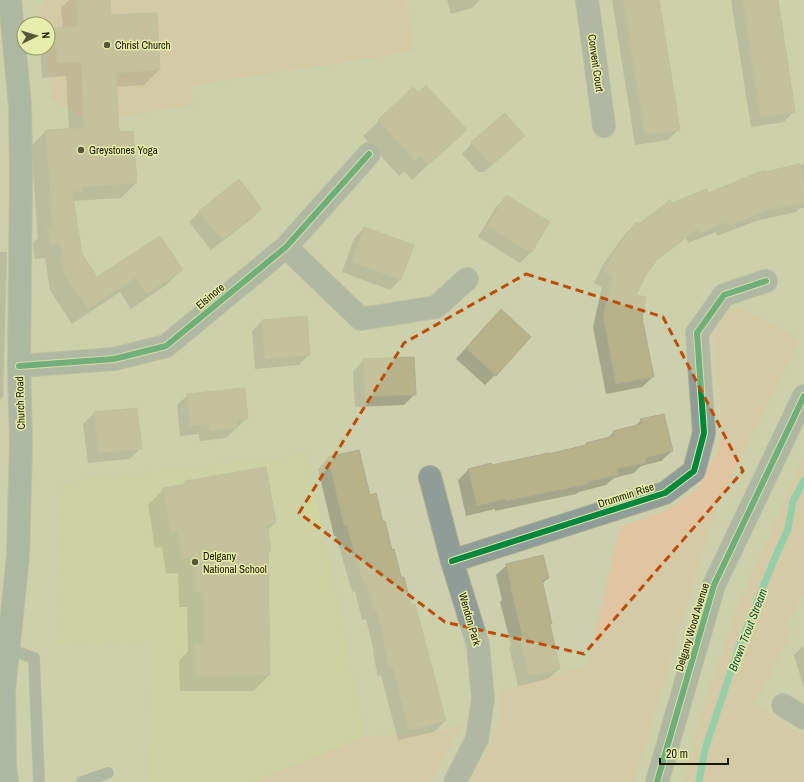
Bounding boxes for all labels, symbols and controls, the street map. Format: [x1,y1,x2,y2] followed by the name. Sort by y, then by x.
[16,16,56,56] north arrow
[39,31,53,39] text: N
[585,33,607,93] street label: Convent Court
[115,38,171,52] place label: Christ Church
[102,40,112,50] marker: Christ Church
[89,143,158,157] place label: Greystones Yoga
[76,145,86,155] marker: Greystones Yoga
[193,280,227,312] street label: Elsinore
[12,376,28,430] street label: Church Road
[596,479,656,511] street label: Drummin Rise
[203,549,267,576] place label: Delgany National School
[190,557,200,567] marker: Delgany National School
[672,581,712,673] street label: Delgany Wood Avenue
[725,586,771,674] water label: Brown Trout Stream
[456,591,484,648] street label: Wendon Park
[660,740,728,766] scale bar
[666,746,688,762] text: 20 m

